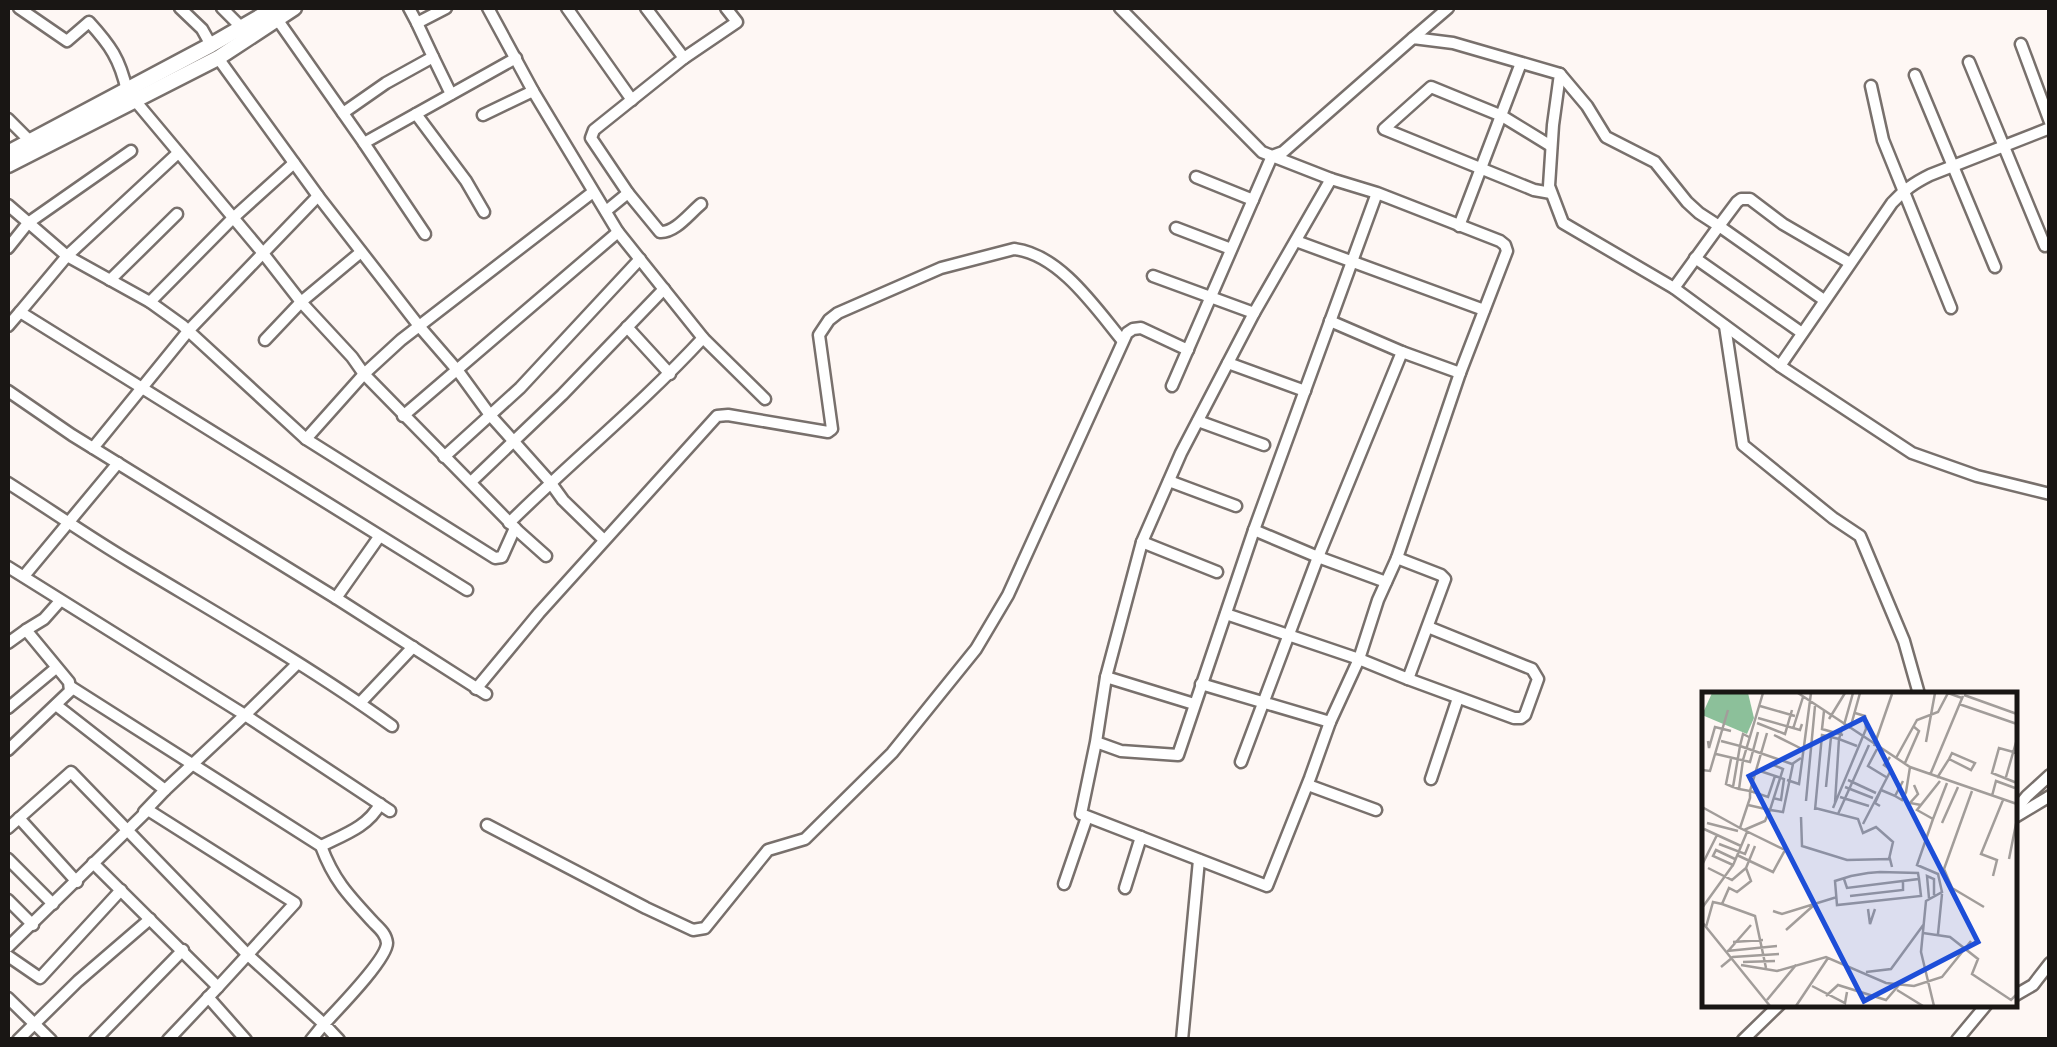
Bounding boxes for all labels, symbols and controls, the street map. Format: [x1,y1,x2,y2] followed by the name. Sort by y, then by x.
[1702,692,2017,1007] inset map

